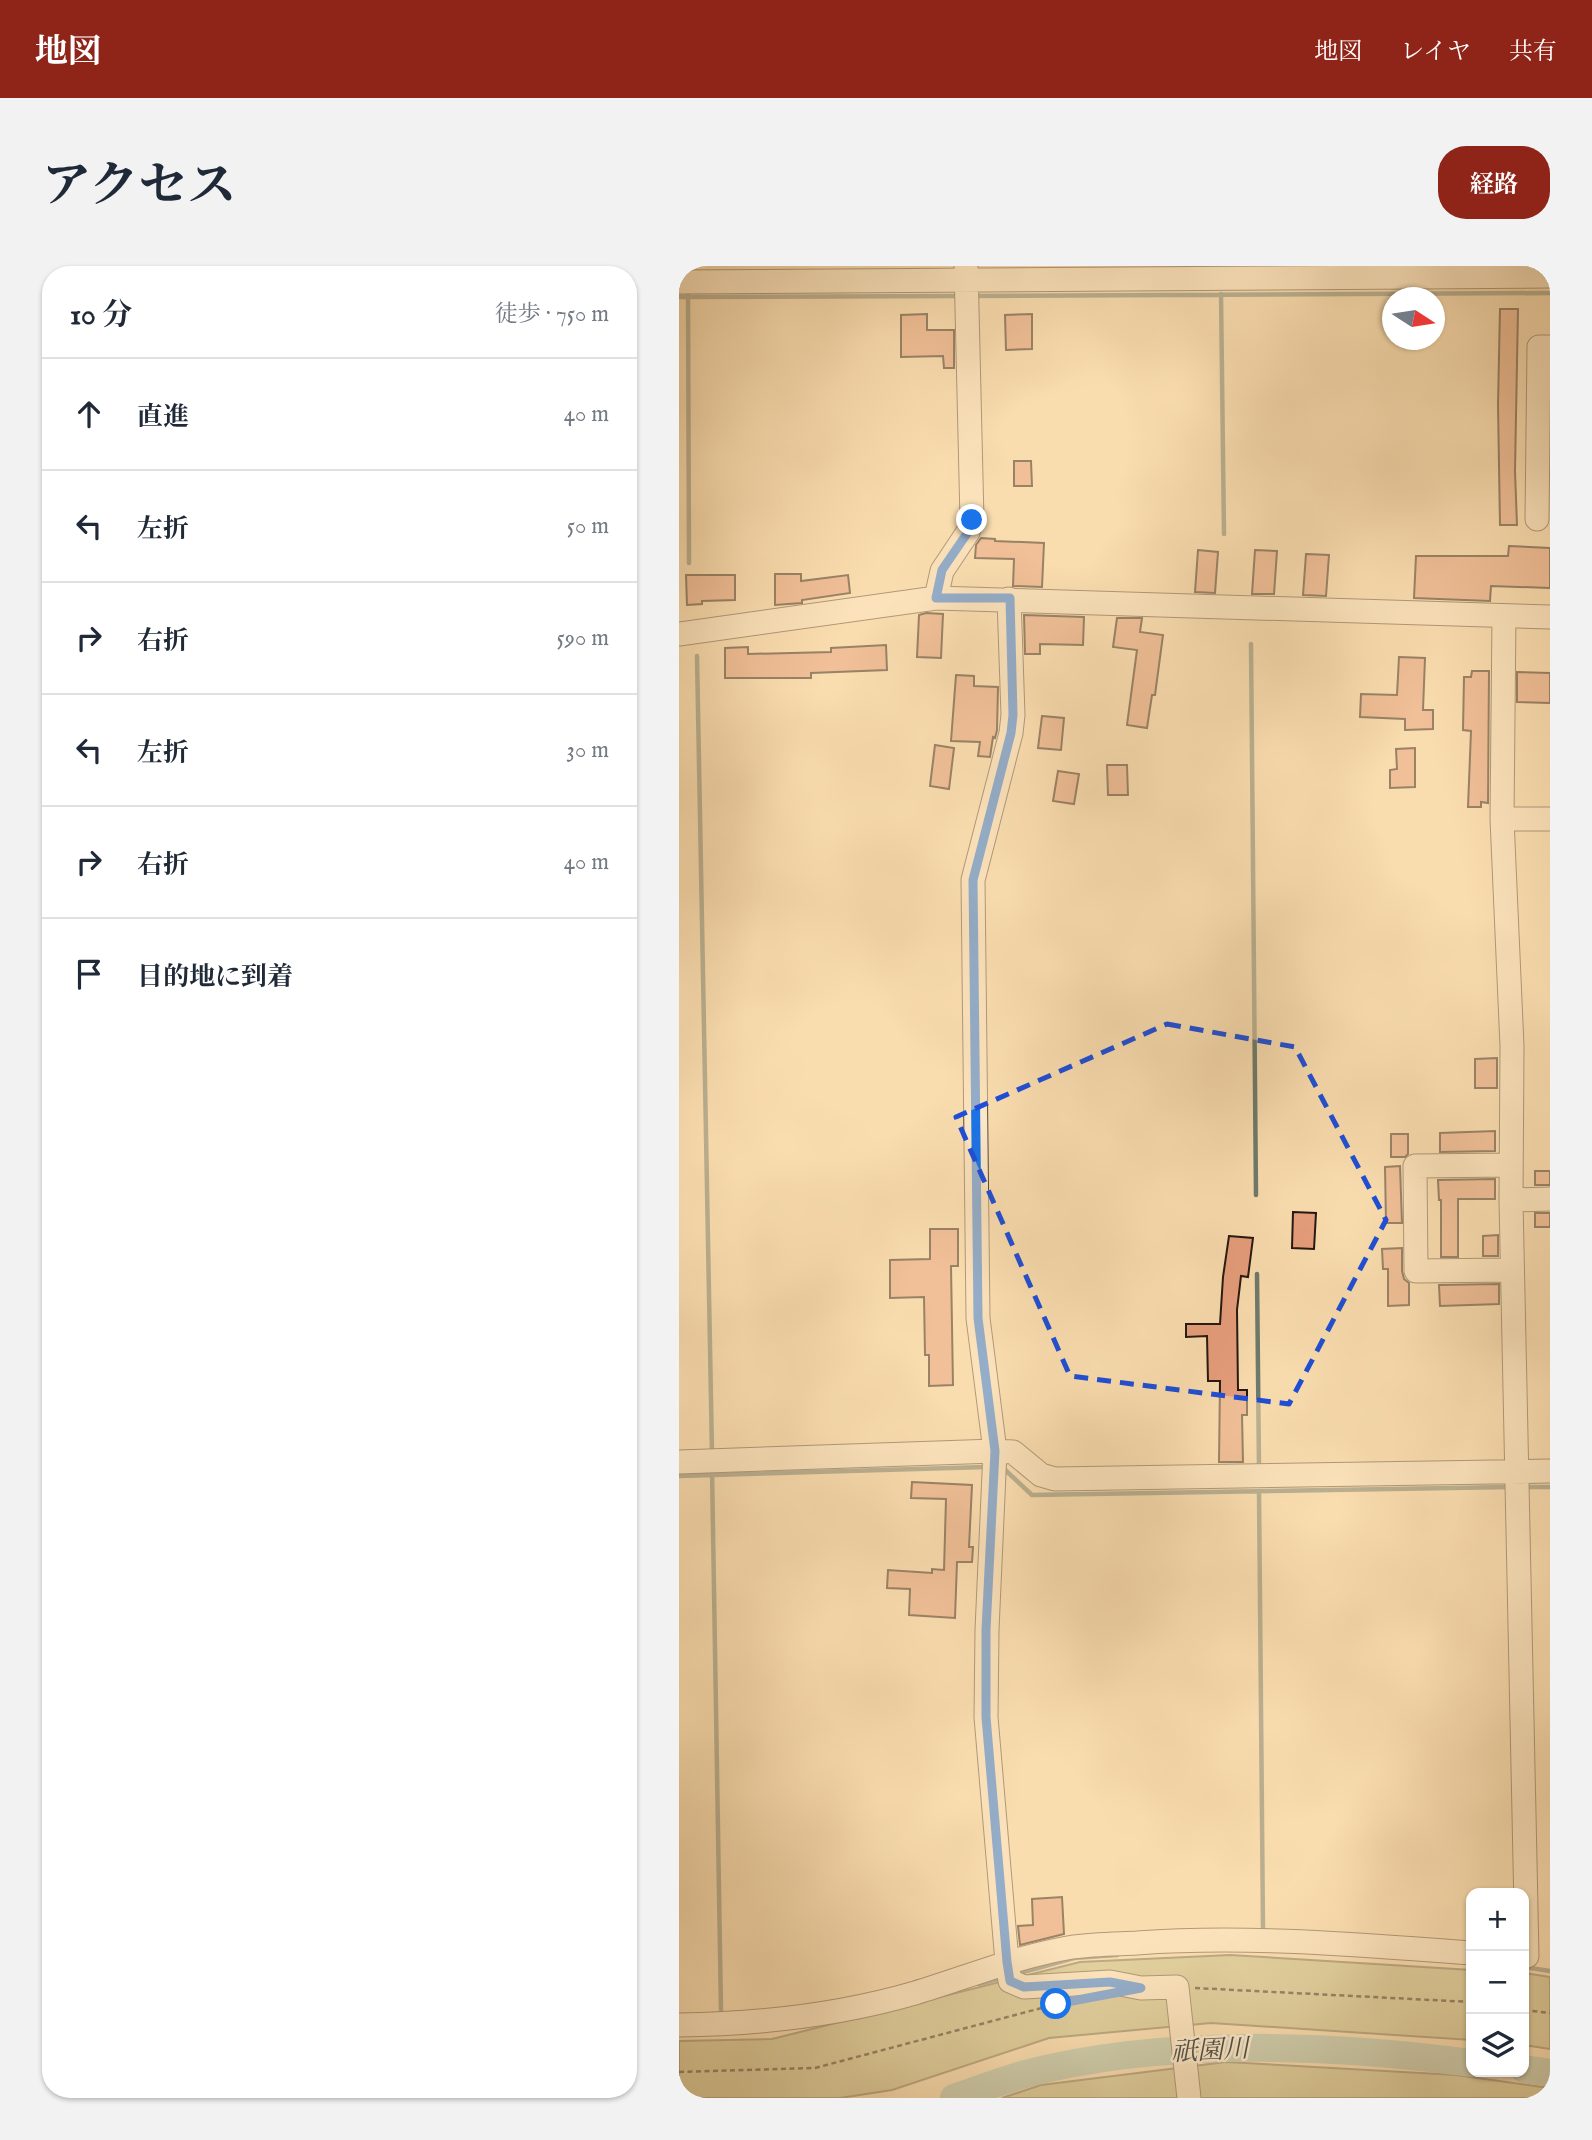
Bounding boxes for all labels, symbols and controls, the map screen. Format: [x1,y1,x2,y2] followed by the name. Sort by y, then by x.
[35,32,101,74] text: 地図
[1314,37,1362,68] text: 地図
[1400,37,1471,68] text: レイヤ
[1509,37,1557,68] text: 共有
[1438,146,1550,219] button: 経路
[42,157,237,219] text: アクセス
[1382,287,1445,350] north arrow
[70,297,132,335] text: 10 分
[495,300,609,329] text: 徒歩 · 750 m
[70,395,108,433] icon: ahead
[564,400,609,429] text: 40 m
[137,401,189,434] text: 直進
[956,504,987,535] route end
[70,507,108,545] icon: left
[567,512,609,541] text: 50 m
[137,513,189,546] text: 左折
[70,619,108,657] icon: right
[557,624,609,653] text: 590 m
[137,625,189,658] text: 右折
[70,731,108,769] icon: left
[566,736,609,765] text: 30 m
[137,737,189,770] text: 左折
[70,843,108,881] icon: right
[564,848,609,877] text: 40 m
[137,849,189,882] text: 右折
[70,955,108,993] icon: arrive
[137,961,293,994] text: 目的地に到着
[1466,1888,1529,2077] map controls
[1466,1888,1529,1951] button: +
[1466,1951,1529,2014] button: −
[1040,1988,1071,2019] route start
[1466,2014,1529,2077] button: layers
[1170,2032,1253,2070] water label: 祇園川

